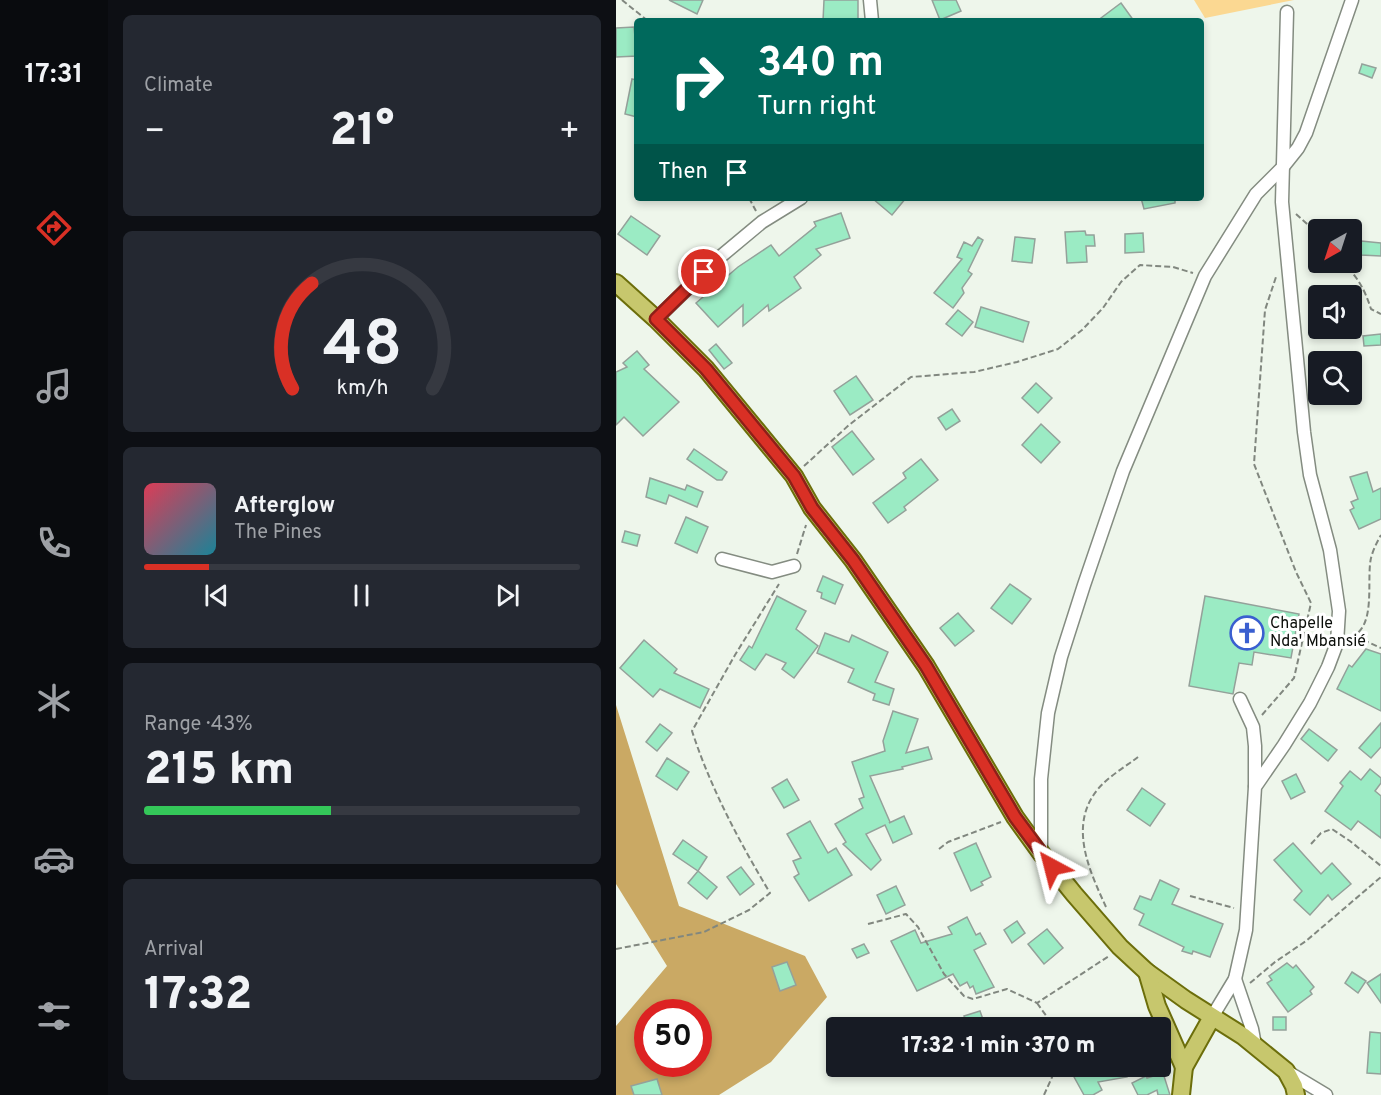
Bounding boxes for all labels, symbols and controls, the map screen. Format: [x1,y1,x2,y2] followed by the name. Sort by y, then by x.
[757,38,884,91] text: 340 m
[658,42,736,120] icon: right
[25,58,83,92] text: 17:31
[144,73,213,99] text: Climate
[757,90,876,124] text: Turn right
[330,104,394,161] text: 21°
[144,112,165,154] text: −
[559,112,580,154] text: +
[720,156,753,189] icon: arrive
[658,159,708,186] text: Then
[33,207,75,249] icon: directions
[1308,219,1362,273] north arrow
[1308,219,1362,405] map controls
[678,246,729,297] pin
[687,255,720,288] icon: arrive
[1308,285,1362,339] button: sound
[322,308,402,387] text: 48
[1308,351,1362,405] button: search
[33,365,75,407] icon: music
[336,375,388,402] text: km/h
[234,493,335,520] text: Afterglow
[234,520,322,546] text: The Pines
[33,522,75,564] icon: phone
[200,579,233,612] icon: previous
[345,579,378,612] icon: pause
[491,579,524,612] icon: next
[1270,614,1366,652] place label: Chapelle Nda' Mbansié
[1229,615,1265,651] church icon: Chapelle Nda' Mbansié
[33,680,75,722] icon: climate
[144,712,253,738] text: Range · 43%
[144,743,294,800] text: 215 km
[1020,835,1084,899] position arrow
[33,838,75,880] icon: car
[144,937,204,963] text: Arrival
[144,968,252,1025] text: 17:32
[33,995,75,1037] icon: filters
[634,999,712,1077] speed limit sign: 50
[902,1033,1095,1060] text: 17:32 · 1 min · 370 m

